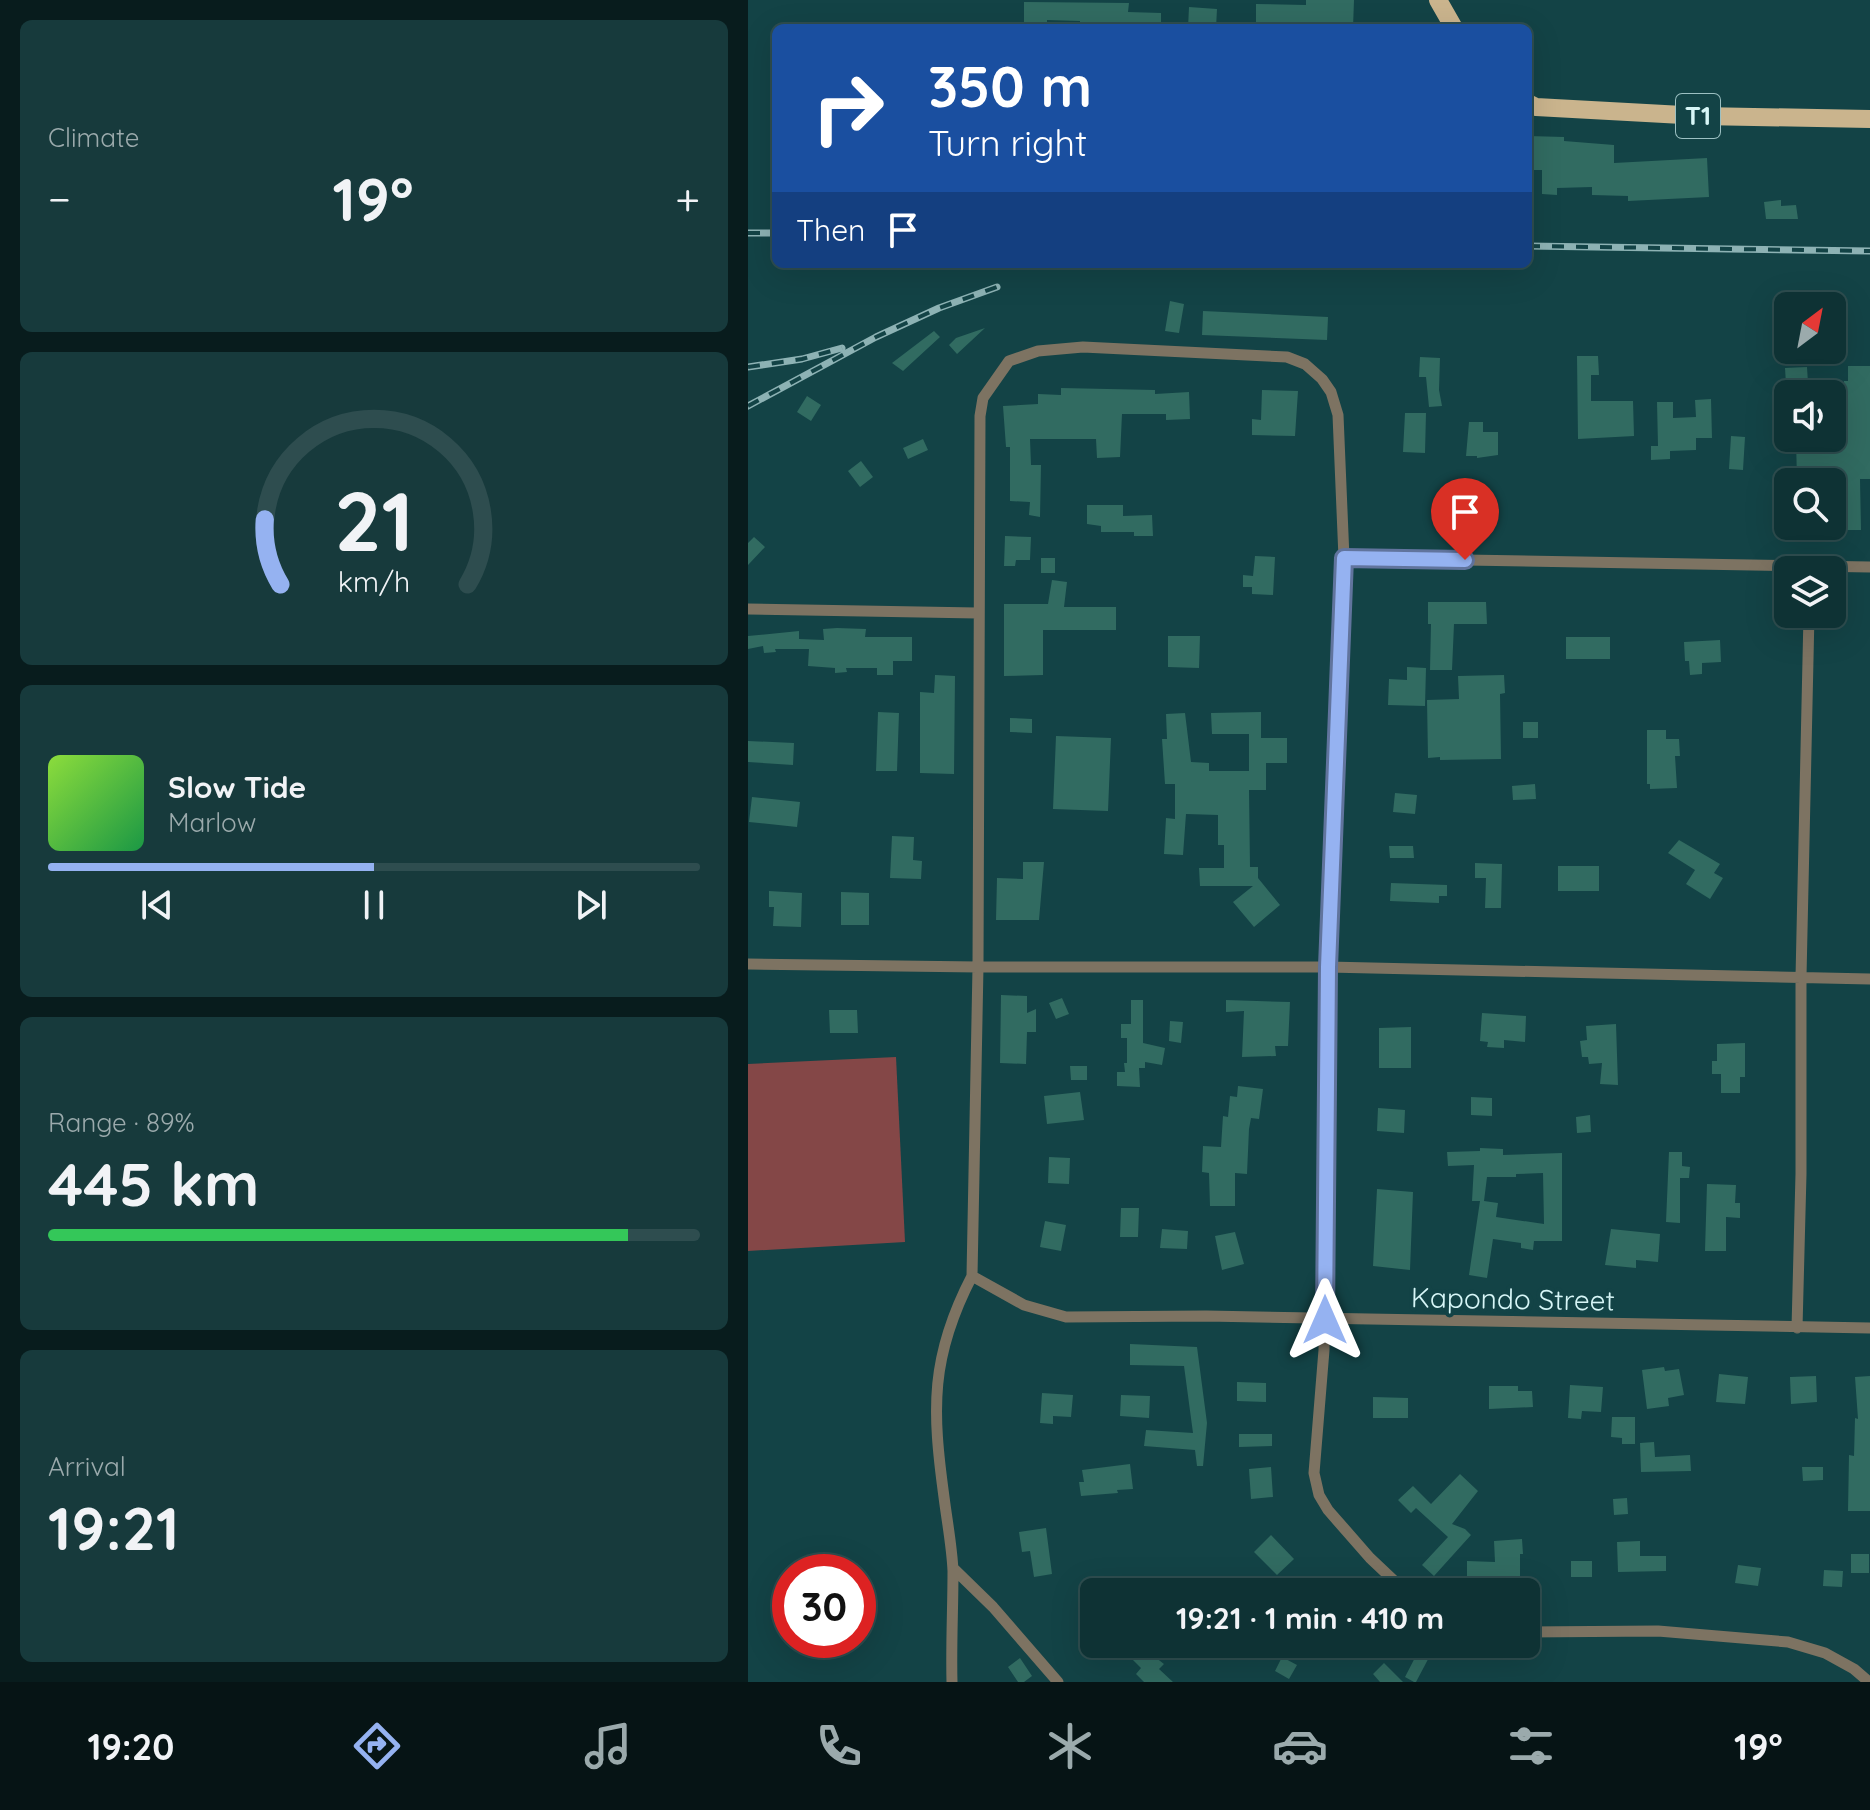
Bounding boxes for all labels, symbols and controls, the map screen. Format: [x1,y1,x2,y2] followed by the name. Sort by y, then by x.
[928,51,1092,121] text: 350 m
[796,56,900,160] icon: right
[1676,94,1720,138] road number: T1
[928,120,1087,165] text: Turn right
[48,121,139,154] text: Climate
[333,161,414,236] text: 19°
[48,171,71,226] text: −
[675,171,700,226] text: +
[881,208,925,252] icon: arrive
[796,211,865,249] text: Then
[1774,292,1846,364] north arrow
[1774,292,1846,628] map controls
[1774,380,1846,452] button: sound
[334,467,414,571] text: 21
[1774,468,1846,540] button: search
[1431,478,1499,560] pin
[1443,490,1487,534] icon: arrive
[1774,556,1846,628] button: layers
[338,563,410,599] text: km/h
[168,768,306,806] text: Slow Tide
[168,806,256,839] text: Marlow
[135,883,179,927] icon: previous
[352,883,396,927] icon: pause
[569,883,613,927] icon: next
[48,1106,195,1139] text: Range · 89%
[48,1146,259,1221] text: 445 km
[1283,1278,1367,1362] position arrow
[1411,1279,1615,1318] street label: Kapondo Street
[48,1450,126,1483] text: Arrival
[48,1490,179,1565] text: 19:21
[772,1554,876,1658] speed limit sign: 30
[1176,1599,1444,1637] text: 19:21 · 1 min · 410 m
[349,1718,405,1774] icon: directions
[580,1718,636,1774] icon: music
[811,1718,867,1774] icon: phone
[1042,1718,1098,1774] icon: climate
[1272,1718,1328,1774] icon: car
[1503,1718,1559,1774] icon: filters
[87,1724,174,1769] text: 19:20
[1734,1724,1783,1769] text: 19°

